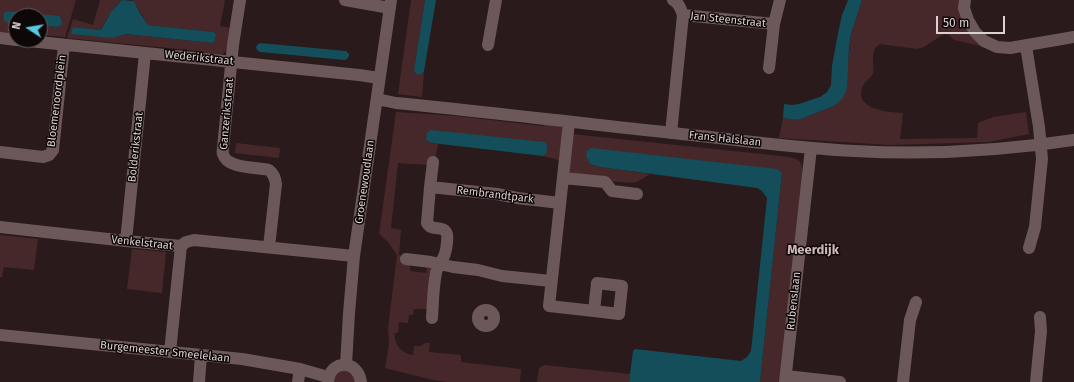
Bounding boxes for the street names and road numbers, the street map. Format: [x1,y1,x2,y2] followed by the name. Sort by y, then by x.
[690,9,766,31] street label: Jan Steenstraat
[164,48,234,68] street label: Wederikstraat
[45,54,69,148] street label: Bloemenoordplein
[217,78,237,150] street label: Ganzerikstraat
[126,111,146,183] street label: Bolderikstraat
[688,129,762,149] street label: Frans Halslaan
[353,139,377,225] street label: Groenewoudlaan
[456,184,534,206] street label: Rembrandtpark
[111,233,173,253] street label: Venkelstraat
[784,271,804,331] street label: Rubenslaan
[100,339,230,365] street label: Burgemeester Smeelelaan

